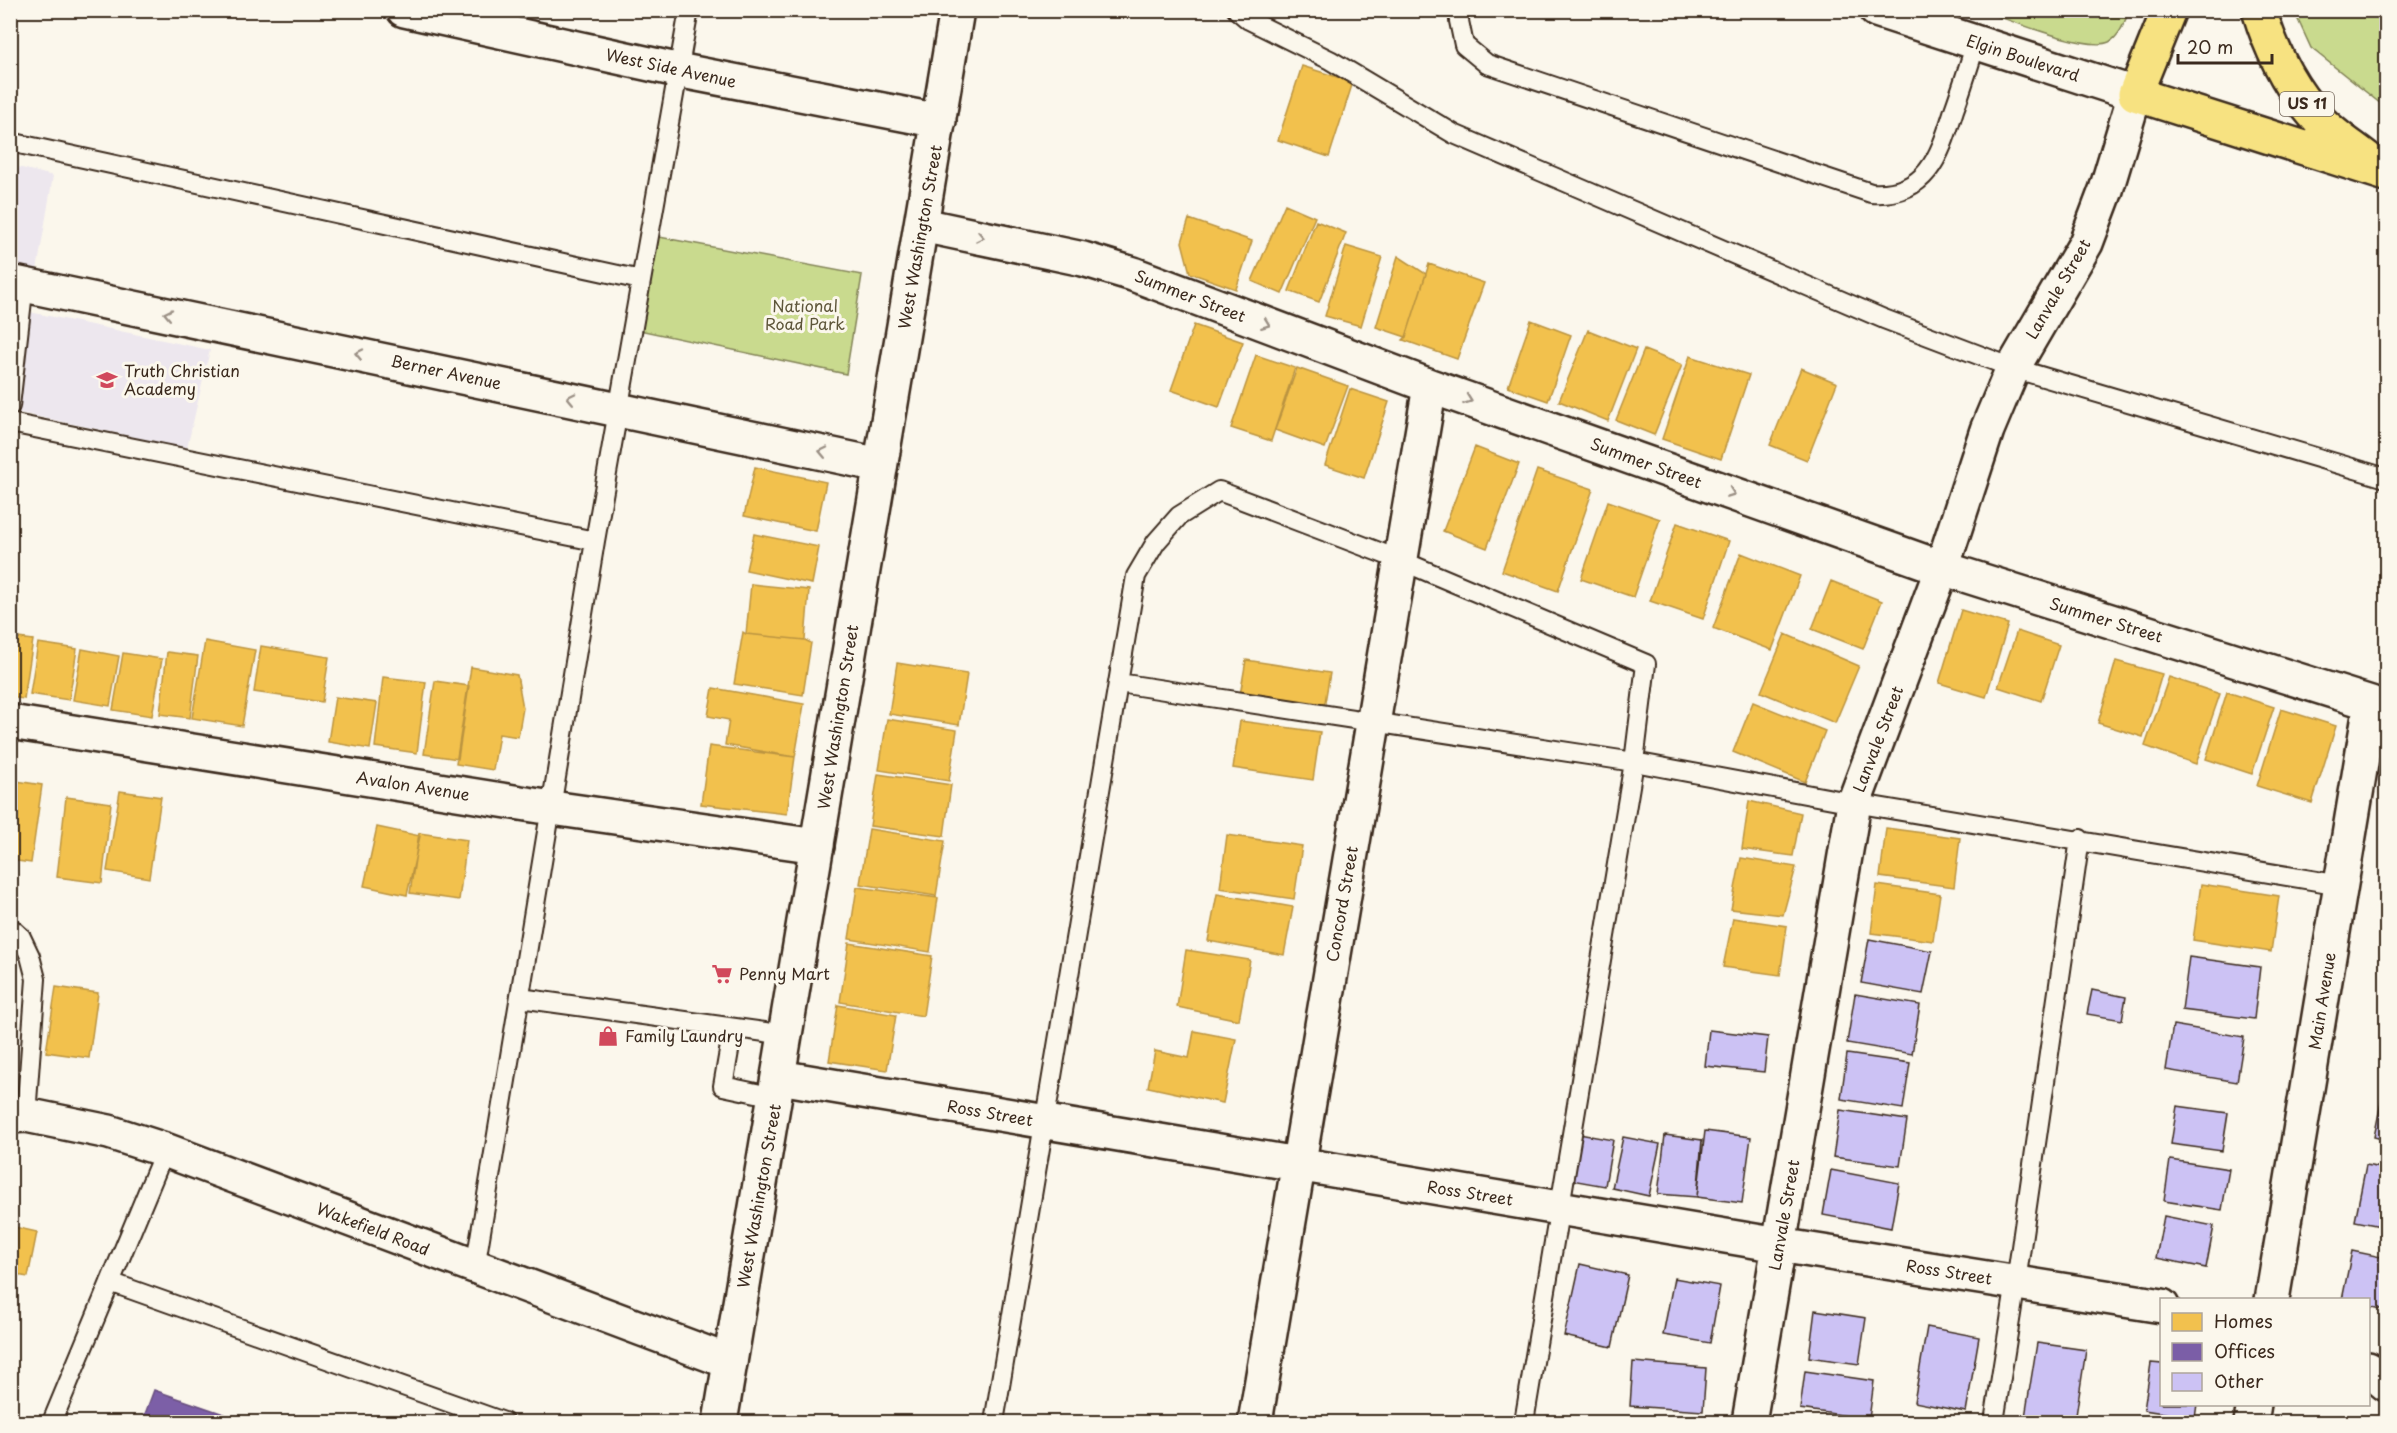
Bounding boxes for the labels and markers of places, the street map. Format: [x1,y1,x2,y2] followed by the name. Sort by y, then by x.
[124,358,240,400] place label: Truth Christian Academy
[95,368,119,392] school or university icon: Truth Christian Academy
[739,961,830,985] place label: Penny Mart
[710,962,734,986] supermarket icon: Penny Mart
[625,1023,743,1047] place label: Family Laundry
[596,1024,620,1048] shop icon: Family Laundry

